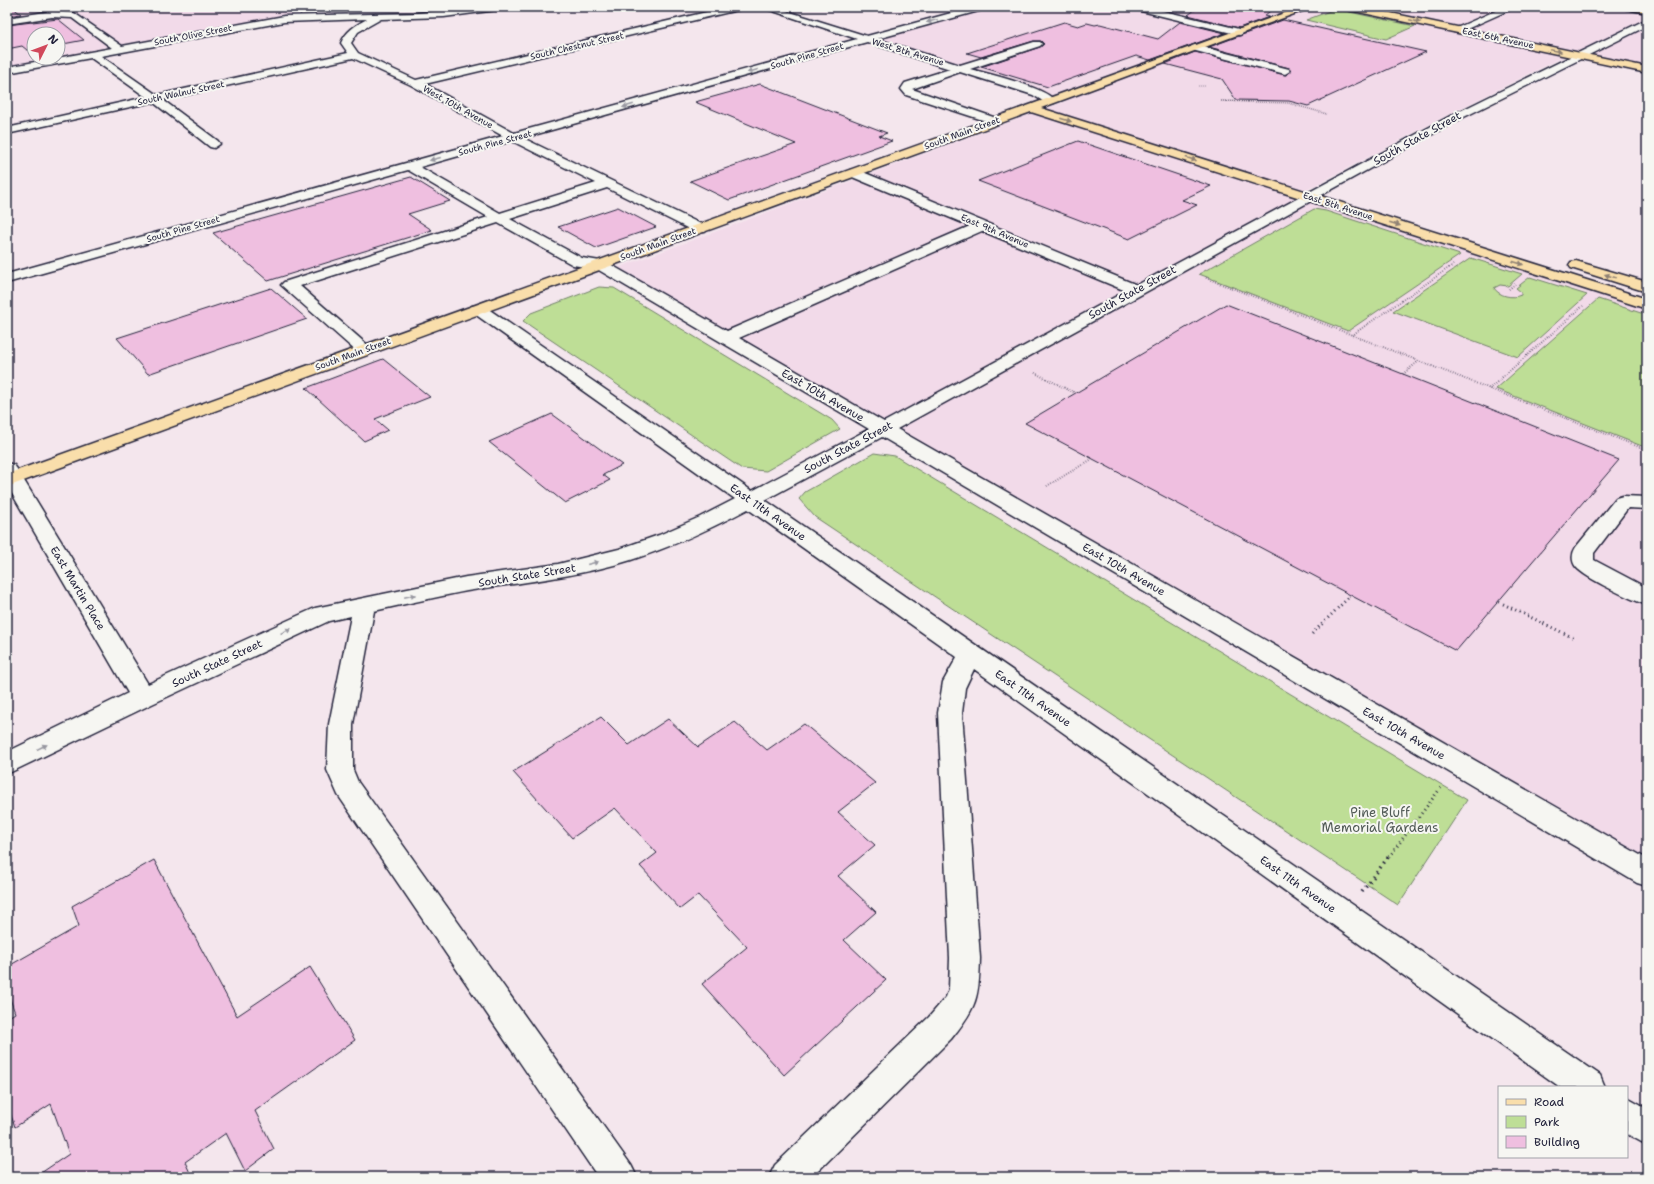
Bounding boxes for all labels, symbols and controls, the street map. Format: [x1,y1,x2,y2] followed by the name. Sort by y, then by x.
[926,18,938,24] one-way arrow
[1409,18,1421,24] one-way arrow
[153,22,233,48] street label: South Olive Street
[1461,25,1535,51] street label: East 6th Avenue
[26,26,66,66] north arrow
[529,29,625,63] street label: South Chestnut Street
[45,31,62,48] text: N
[870,35,946,69] street label: West 8th Avenue
[769,40,845,72] street label: South Pine Street
[1550,48,1562,54] one-way arrow
[747,68,759,74] one-way arrow
[136,78,226,108] street label: South Walnut Street
[421,83,495,131] street label: West 10th Avenue
[622,103,634,109] one-way arrow
[1371,108,1464,169] street label: South State Street
[923,114,1002,152] street label: South Main Street
[1061,117,1073,123] one-way arrow
[457,127,533,159] street label: South Pine Street
[429,156,441,162] one-way arrow
[1185,156,1197,162] one-way arrow
[1302,189,1374,223] street label: East 8th Avenue
[959,211,1031,251] street label: East 9th Avenue
[145,213,221,245] street label: South Pine Street
[1389,221,1401,227] one-way arrow
[619,225,698,263] street label: South Main Street
[1513,260,1525,266] one-way arrow
[1086,262,1179,323] street label: South State Street
[1603,273,1615,279] one-way arrow
[314,335,393,373] street label: South Main Street
[779,366,867,425] street label: East 10th Avenue
[801,418,895,477] street label: South State Street
[727,480,809,544] street label: East 11th Avenue
[1080,540,1168,599] street label: East 10th Avenue
[47,544,109,633] street label: East Martin Place
[587,559,599,565] one-way arrow
[477,560,577,591] street label: South State Street
[404,592,416,598] one-way arrow
[280,628,291,634] one-way arrow
[170,636,265,691] street label: South State Street
[992,666,1074,730] street label: East 11th Avenue
[1360,704,1448,763] street label: East 10th Avenue
[36,744,48,750] one-way arrow
[1321,804,1439,836] park label: Pine Bluff Memorial Gardens
[1257,852,1339,916] street label: East 11th Avenue
[1498,1086,1628,1158] legend
[1534,1094,1565,1110] text: Road
[1534,1114,1560,1130] text: Park
[1534,1134,1580,1150] text: Building

